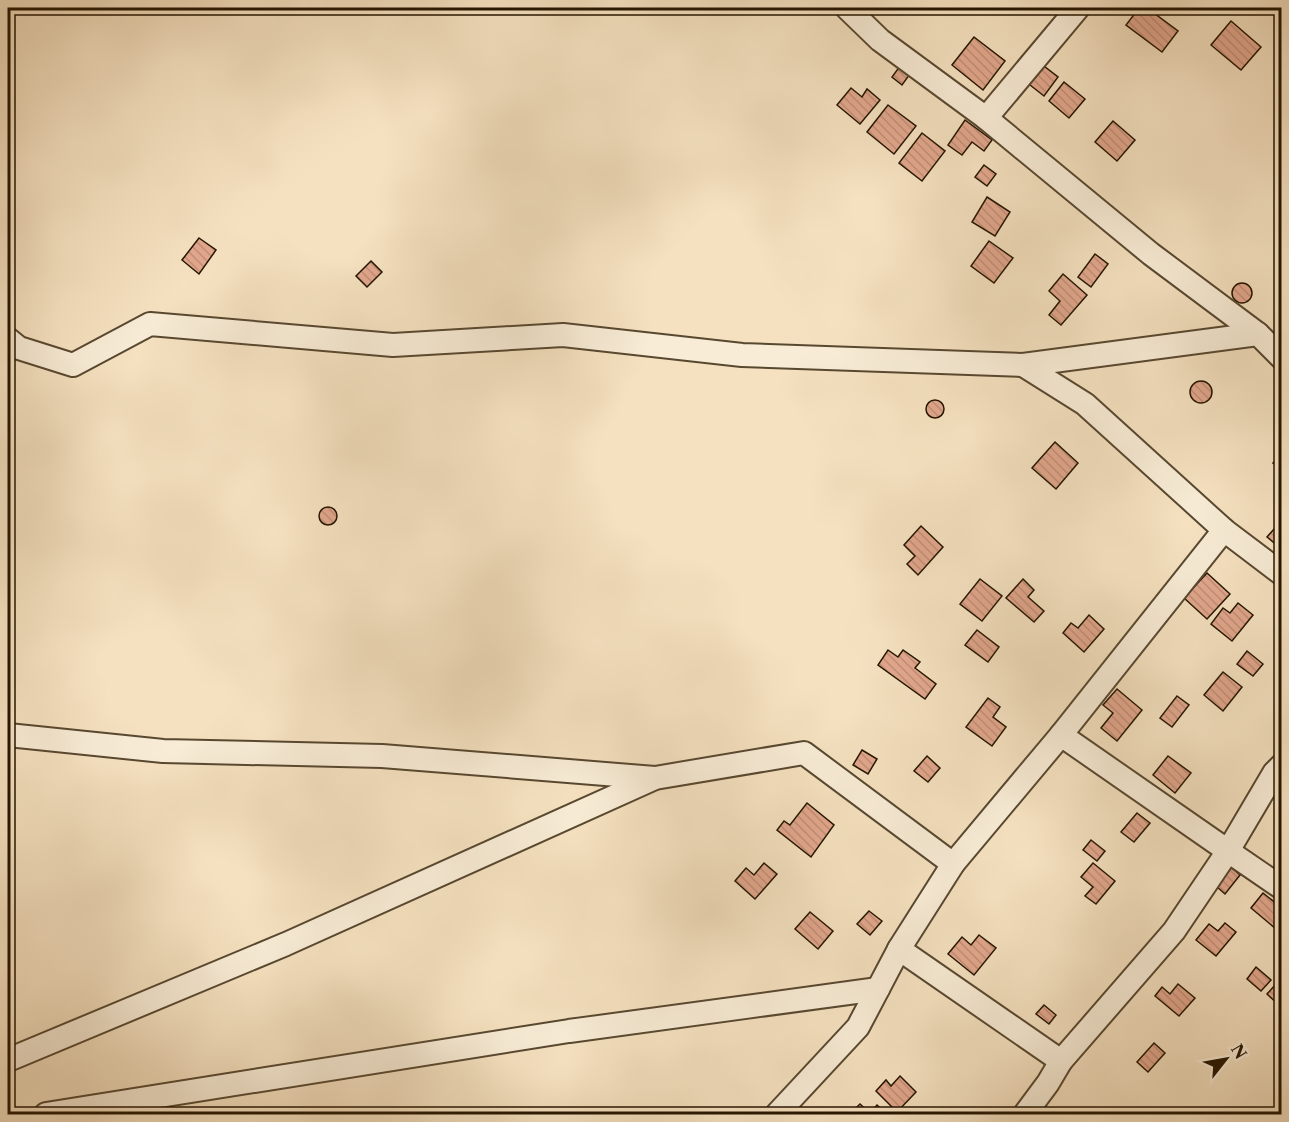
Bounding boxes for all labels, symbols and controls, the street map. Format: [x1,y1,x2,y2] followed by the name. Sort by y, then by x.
[1196,1029,1256,1089] north arrow
[1227,1040,1251,1062] text: N

